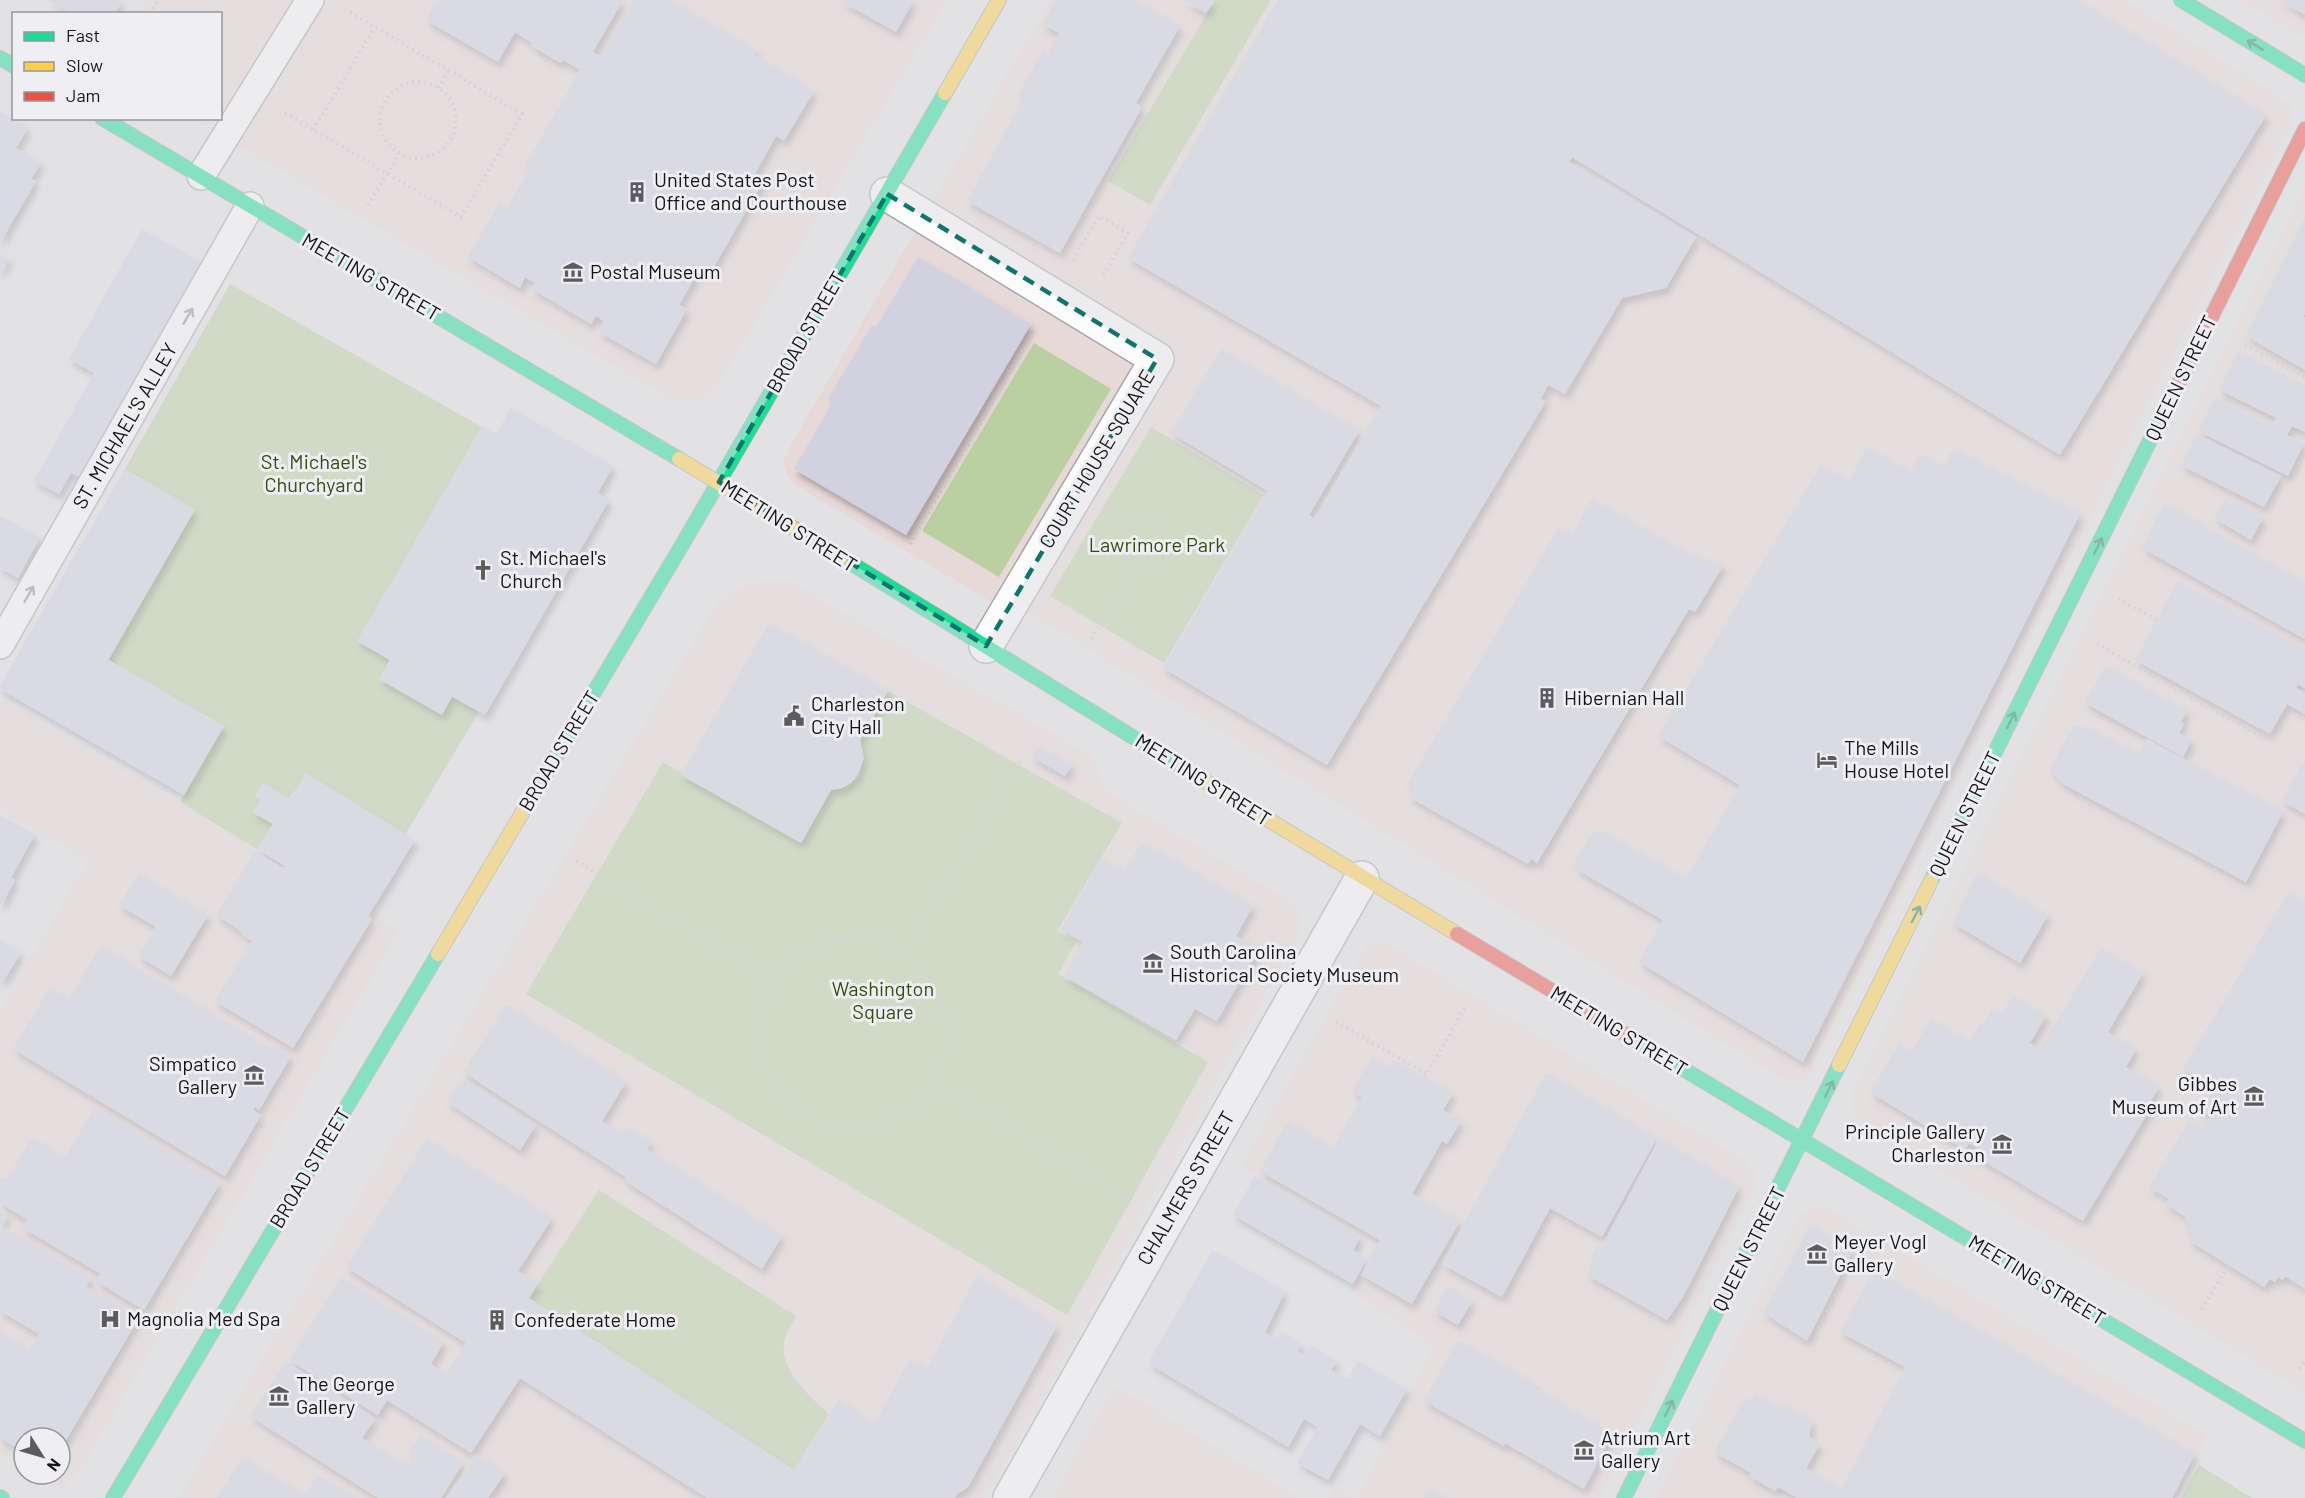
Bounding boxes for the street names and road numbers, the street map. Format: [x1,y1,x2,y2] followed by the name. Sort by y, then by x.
[298,227,445,325] street label: MEETING STREET
[761,267,850,396] street label: BROAD STREET
[2139,311,2221,444] street label: QUEEN STREET
[67,338,181,513] street label: ST. MICHAEL'S ALLEY
[1033,365,1159,552] street label: COURT HOUSE SQUARE
[717,474,862,576] street label: MEETING STREET
[513,686,603,815] street label: BROAD STREET
[1131,728,1276,830] street label: MEETING STREET
[1923,747,2005,880] street label: QUEEN STREET
[1547,980,1692,1080] street label: MEETING STREET
[264,1103,354,1232] street label: BROAD STREET
[1131,1106,1239,1269] street label: CHALMERS STREET
[1706,1182,1790,1315] street label: QUEEN STREET
[1965,1229,2110,1329] street label: MEETING STREET

